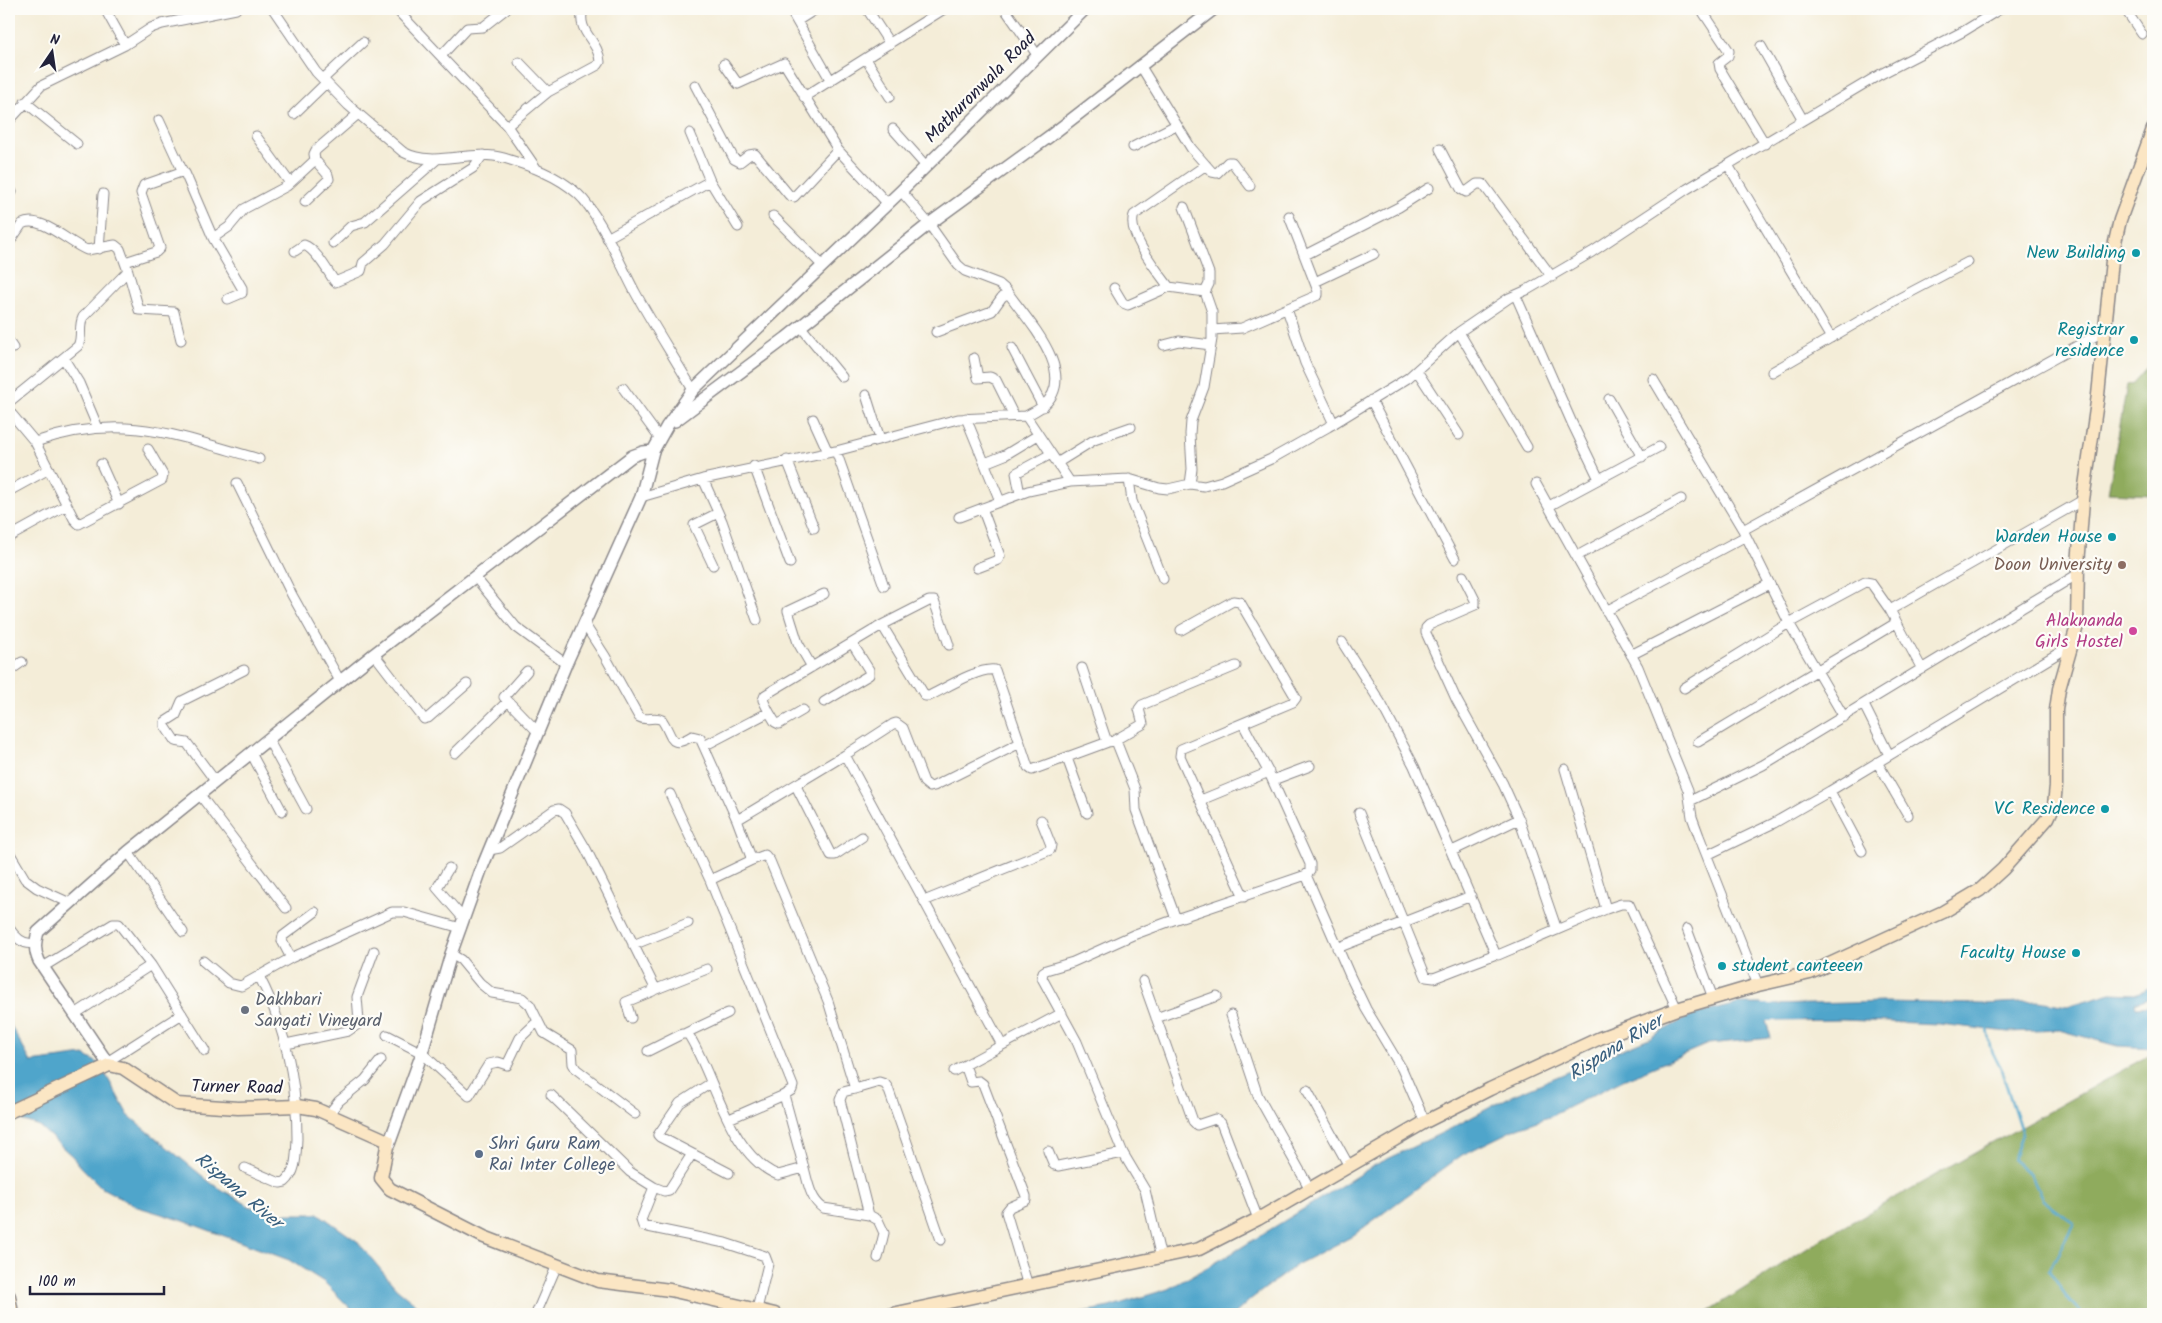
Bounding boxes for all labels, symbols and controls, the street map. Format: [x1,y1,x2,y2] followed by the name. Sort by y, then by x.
[918,25,1044,151] street label: Mathuronwala Road
[28,28,78,78] north arrow
[48,29,62,52] text: N
[2026,239,2126,268] place label: New Building
[2130,247,2142,259] marker: New Building
[2055,316,2125,366] place label: Registrar residence
[2128,334,2140,346] marker: Registrar residence
[1995,523,2102,552] place label: Warden House
[2106,531,2118,543] marker: Warden House
[1994,551,2113,580] place label: Doon University
[2116,559,2128,571] marker: Doon University
[2035,607,2124,657] place label: Alaknanda Girls Hostel
[2127,625,2139,637] marker: Alaknanda Girls Hostel
[1994,795,2095,824] place label: VC Residence
[2099,803,2111,815] marker: VC Residence
[1960,939,2066,968] place label: Faculty House
[2070,947,2082,959] marker: Faculty House
[1732,952,1863,981] place label: student canteeen
[1716,960,1728,972] marker: student canteeen
[255,986,382,1036] place label: Dakhbari Sangati Vineyard
[239,1004,251,1016] marker: Dakhbari Sangati Vineyard
[1563,1005,1672,1089] water label: Rispana River
[191,1073,284,1103] street label: Turner Road
[489,1130,615,1180] place label: Shri Guru Ram Rai Inter College
[187,1145,291,1239] water label: Rispana River
[473,1148,485,1160] marker: Shri Guru Ram Rai Inter College
[30,1263,164,1295] scale bar
[38,1270,76,1294] text: 100 m

